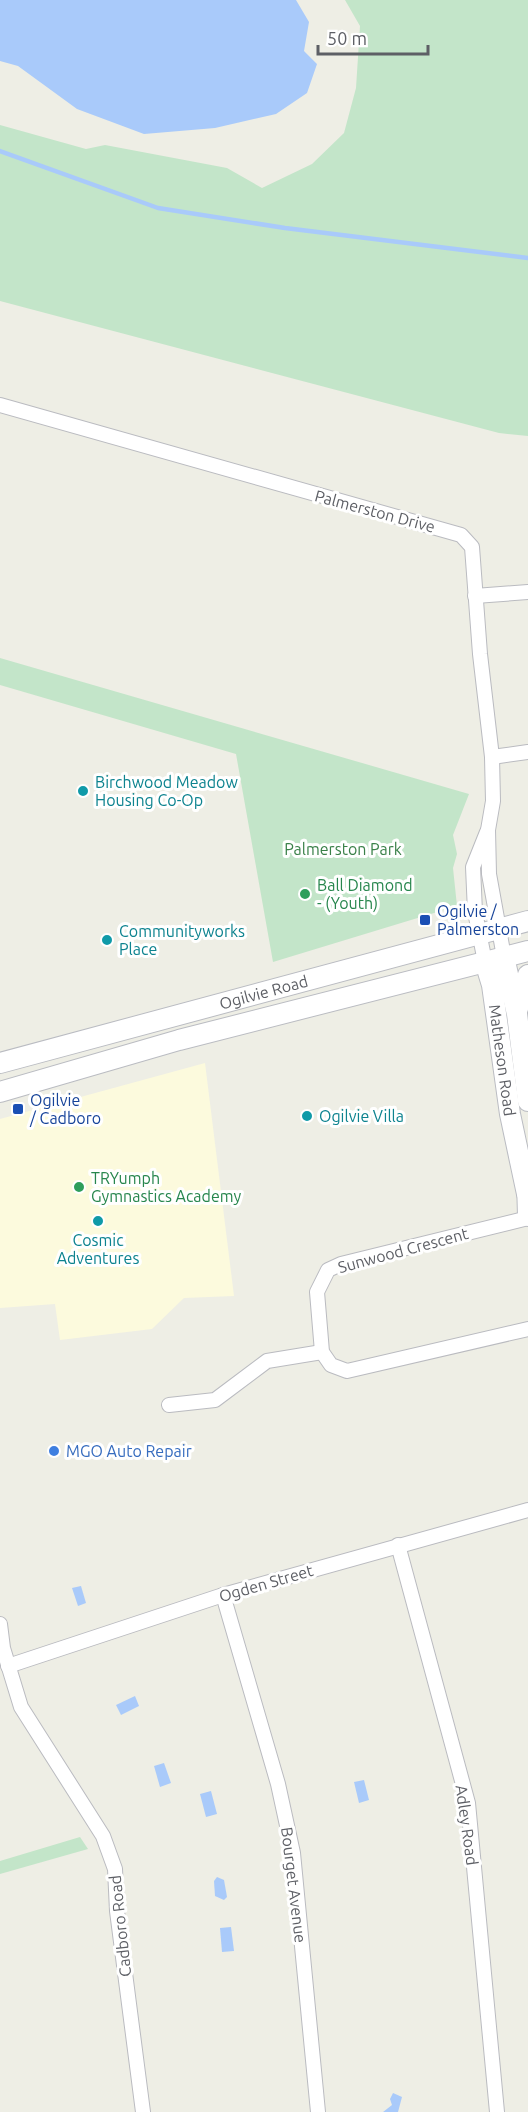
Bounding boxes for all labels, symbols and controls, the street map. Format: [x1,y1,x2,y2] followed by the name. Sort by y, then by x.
[318,18,428,56] scale bar
[327,28,367,48] text: 50 m
[313,486,437,536] street label: Palmerston Drive
[95,773,238,809] place label: Birchwood Meadow Housing Co-Op
[76,784,90,798] marker: Birchwood Meadow Housing Co-Op
[284,840,402,858] park label: Palmerston Park
[317,876,413,913] place label: Ball Diamond - (Youth)
[298,887,312,901] marker: Ball Diamond - (Youth)
[437,902,519,938] place label: Ogilvie / Palmerston
[418,913,432,927] marker: Ogilvie / Palmerston
[119,922,245,958] place label: Communityworks Place
[100,933,114,947] marker: Communityworks Place
[217,972,310,1013] street label: Ogilvie Road
[486,1003,519,1117] street label: Matheson Road
[29,1091,101,1127] place label: Ogilvie / Cadboro
[11,1102,25,1116] marker: Ogilvie / Cadboro
[319,1107,404,1125] place label: Ogilvie Villa
[300,1109,314,1123] marker: Ogilvie Villa
[91,1169,242,1205] place label: TRYumph Gymnastics Academy
[72,1180,86,1194] marker: TRYumph Gymnastics Academy
[91,1214,105,1228] marker: Cosmic Adventures
[336,1224,471,1276] street label: Sunwood Crescent
[57,1231,139,1267] place label: Cosmic Adventures
[66,1442,192,1460] place label: MGO Auto Repair
[47,1444,61,1458] marker: MGO Auto Repair
[217,1561,316,1605] street label: Ogden Street
[452,1784,482,1866] street label: Adley Road
[278,1826,310,1944] street label: Bourget Avenue
[106,1874,134,1978] street label: Cadboro Road

